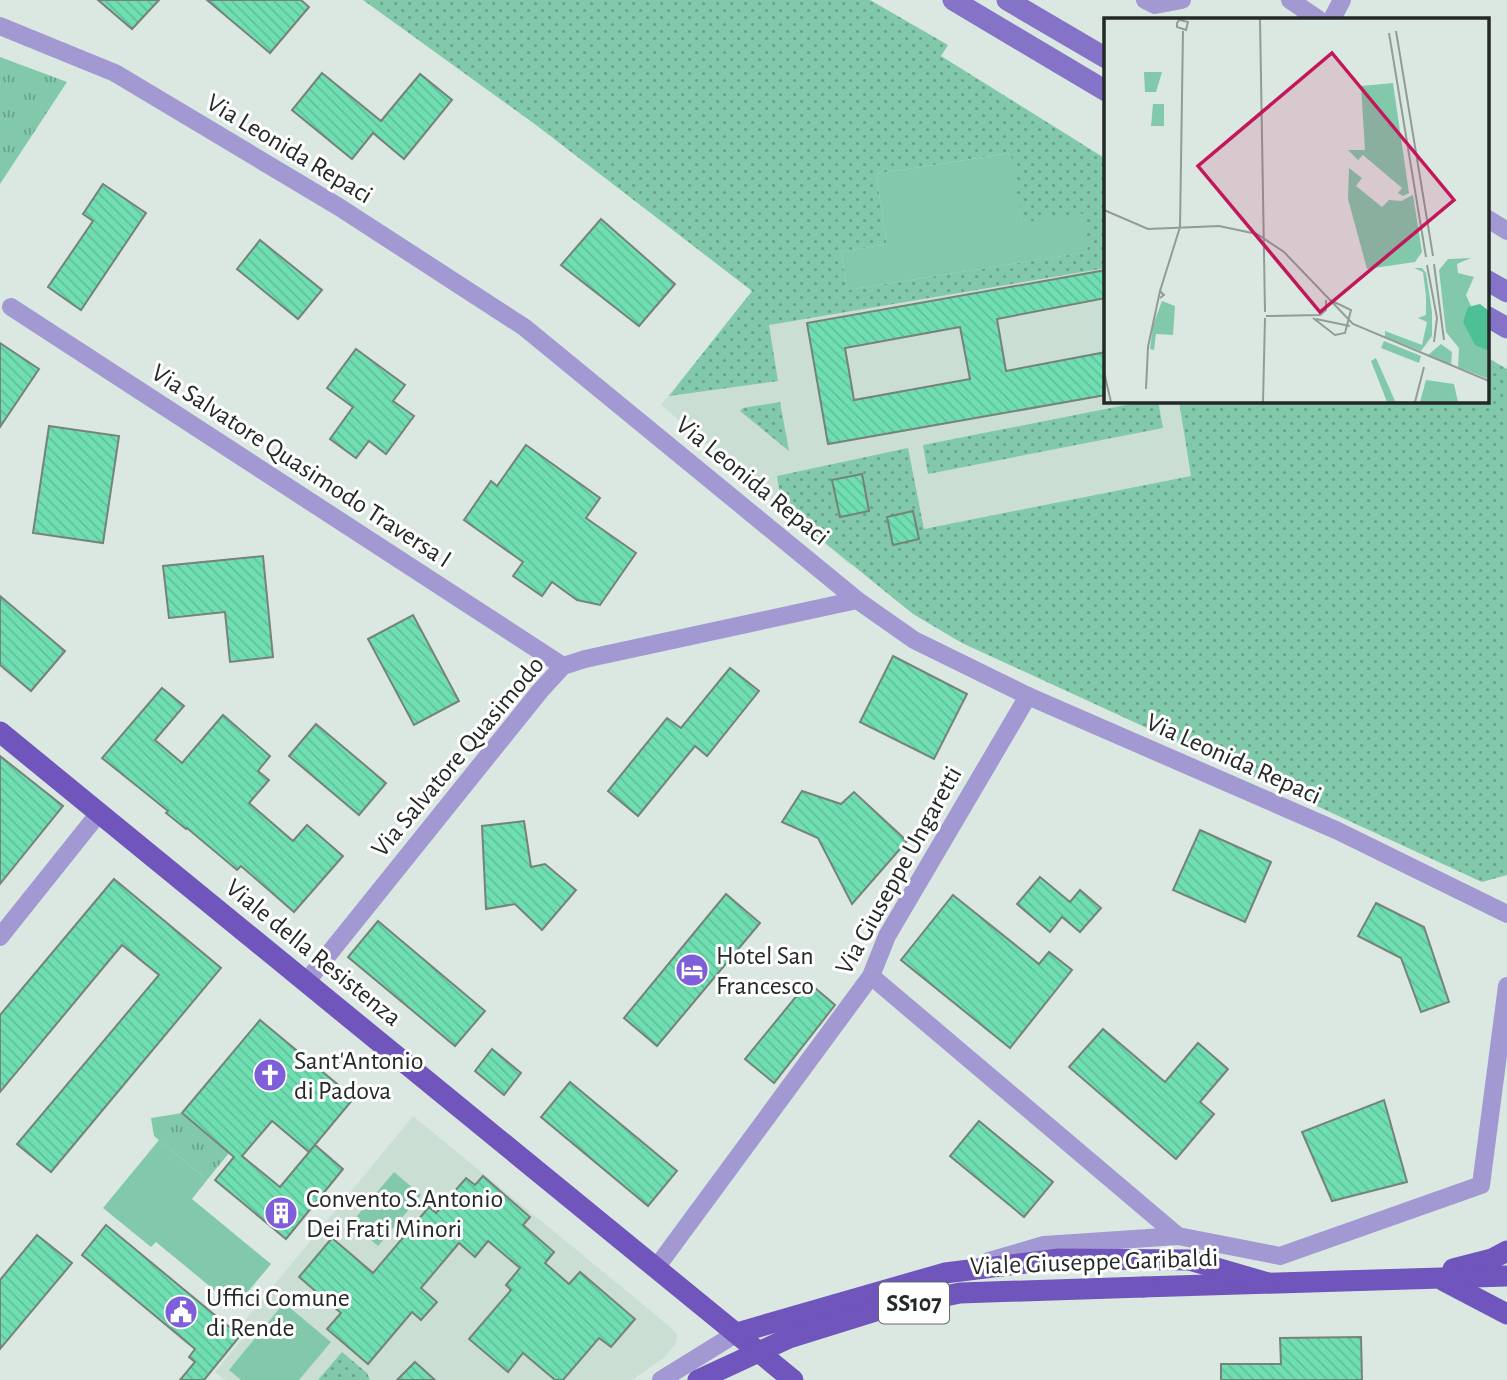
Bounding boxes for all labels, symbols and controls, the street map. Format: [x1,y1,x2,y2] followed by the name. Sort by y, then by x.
[1104,18,1490,402] inset map
[202,89,377,209] street label: Via Leonida Repaci
[147,359,456,573] street label: Via Salvatore Quasimodo Traversa I
[671,411,834,550] street label: Via Leonida Repaci
[367,651,549,862] street label: Via Salvatore Quasimodo
[1142,709,1325,809] street label: Via Leonida Repaci
[831,762,967,979] street label: Via Giuseppe Ungaretti
[221,874,406,1031] street label: Viale della Resistenza
[716,943,814,999] place label: Hotel San Francesco
[673,951,711,989] hotel icon: Hotel San Francesco
[294,1048,424,1104] place label: Sant'Antonio di Padova
[251,1056,289,1094] church icon: Sant'Antonio di Padova
[306,1186,503,1242] place label: Convento S.Antonio Dei Frati Minori
[262,1194,300,1232] building icon: Convento S.Antonio Dei Frati Minori
[969,1245,1219,1279] street label: Viale Giuseppe Garibaldi
[879,1282,949,1324] road number: SS107
[206,1285,350,1341] place label: Uffici Comune di Rende
[162,1293,200,1331] public building icon: Uffici Comune di Rende

